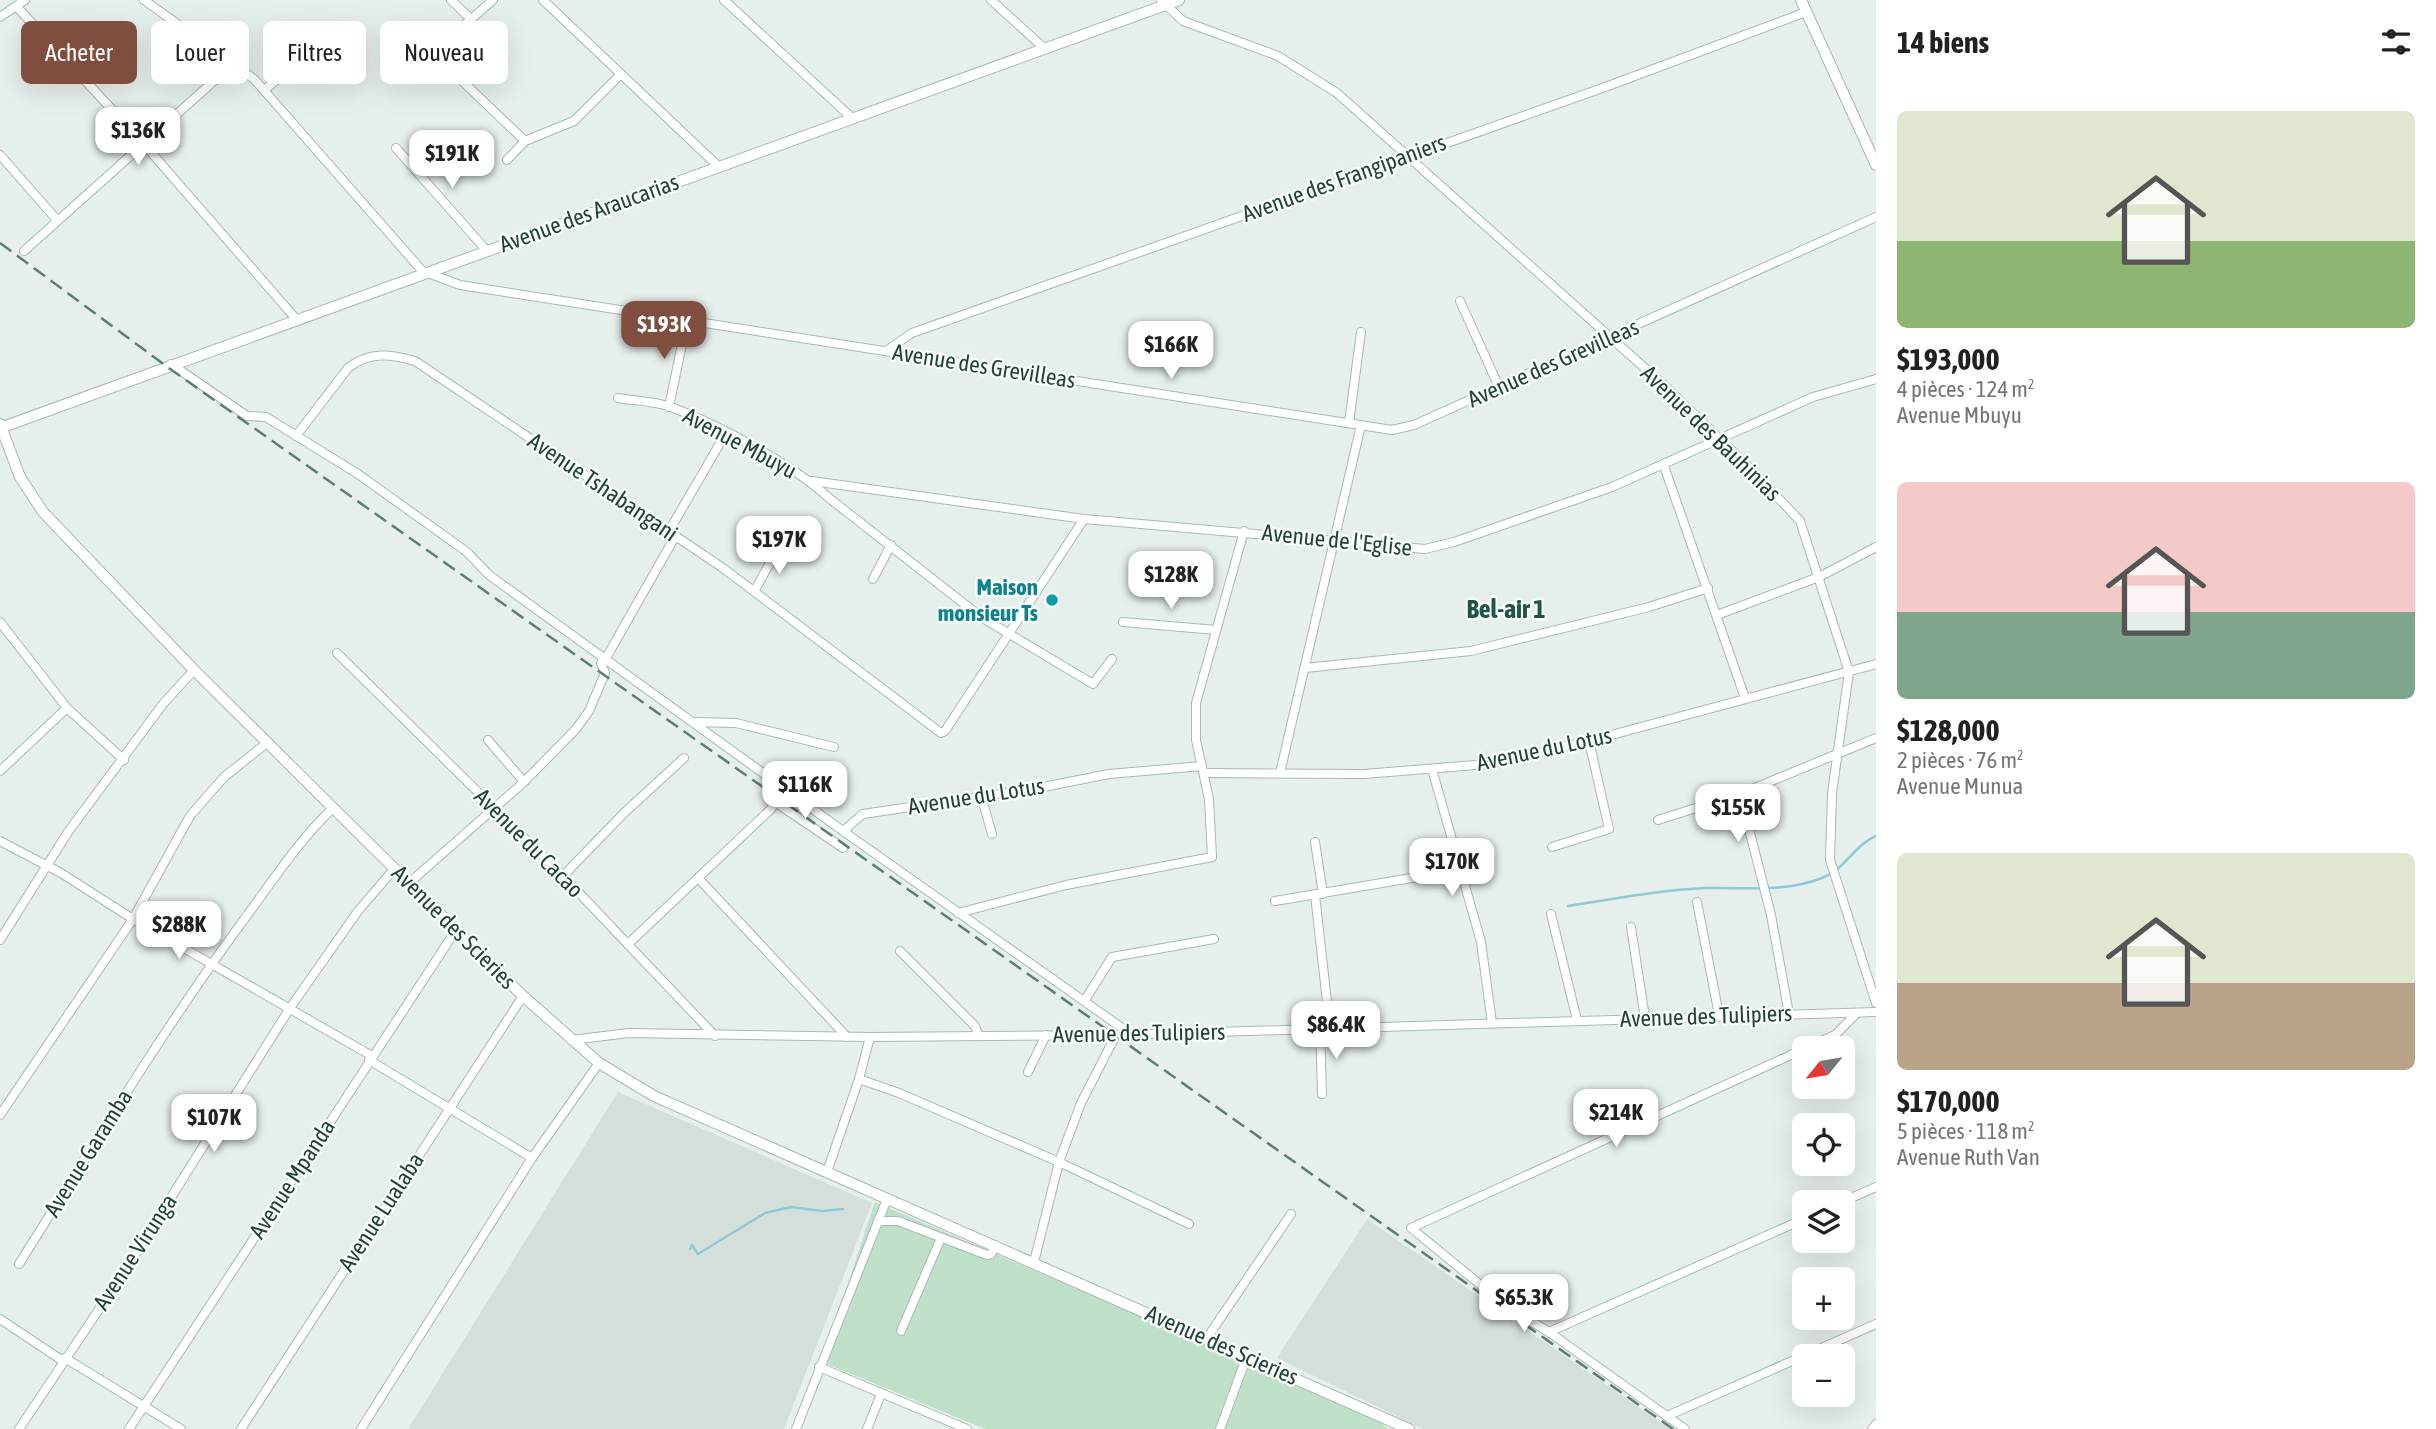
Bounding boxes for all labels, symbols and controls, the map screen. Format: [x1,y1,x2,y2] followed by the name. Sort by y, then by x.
[21,21,137,84] chip: Acheter
[151,21,249,84] chip: Louer
[263,21,366,84] chip: Filtres
[380,21,508,84] chip: Nouveau
[2377,23,2415,61] icon: filters
[1897,25,1989,59] text: 14 biens
[89,108,187,167] pin: $136K
[111,117,165,143] text: $136K
[1239,129,1449,227] street label: Avenue des Frangipaniers
[403,130,501,190] pin: $191K
[425,140,479,166] text: $191K
[2093,157,2219,283] icon: home
[496,168,682,258] street label: Avenue des Araucarias
[615,302,713,361] pin: $193K
[637,311,691,337] text: $193K
[1463,314,1643,412] street label: Avenue des Grevilleas
[1122,322,1220,381] pin: $166K
[1144,331,1198,357] text: $166K
[891,339,1077,393] street label: Avenue des Grevilleas
[1897,342,2000,376] text: $193,000
[1636,360,1786,506] street label: Avenue des Bauhinias
[1897,376,2034,402] text: 4 pièces · 124 m²
[679,402,801,484] street label: Avenue Mbuyu
[1897,402,2022,428] text: Avenue Mbuyu
[523,427,683,547] street label: Avenue Tshabangani
[730,516,828,576] pin: $197K
[1261,519,1413,561] street label: Avenue de l'Eglise
[752,526,806,552] text: $197K
[2093,528,2219,654] icon: home
[1122,552,1220,611] pin: $128K
[1144,561,1198,587] text: $128K
[938,574,1038,626] place label: Maison monsieur Ts
[1044,592,1060,608] marker: Maison monsieur Ts
[1466,594,1546,624] district label: Bel-air 1
[1897,713,2000,747] text: $128,000
[1474,722,1614,776] street label: Avenue du Lotus
[1897,747,2024,773] text: 2 pièces · 76 m²
[756,762,854,821] pin: $116K
[778,771,832,797] text: $116K
[906,772,1046,820] street label: Avenue du Lotus
[1897,773,2023,799] text: Avenue Munua
[469,783,589,903] street label: Avenue du Cacao
[1689,784,1787,844] pin: $155K
[1711,794,1765,820] text: $155K
[1403,838,1501,898] pin: $170K
[1425,848,1479,874] text: $170K
[387,860,521,994] street label: Avenue des Scieries
[2093,899,2219,1025] icon: home
[130,902,228,961] pin: $288K
[152,911,206,937] text: $288K
[1619,1000,1793,1032] street label: Avenue des Tulipiers
[1279,1002,1393,1061] pin: $86.4K
[1307,1011,1365,1037] text: $86.4K
[1053,1018,1225,1048] street label: Avenue des Tulipiers
[1792,1036,1855,1099] north arrow
[1792,1036,1855,1407] map controls
[1897,1084,2000,1118] text: $170,000
[39,1085,137,1221] street label: Avenue Garamba
[1567,1090,1665,1149] pin: $214K
[165,1094,263,1154] pin: $107K
[1589,1099,1643,1125] text: $214K
[187,1104,241,1130] text: $107K
[1792,1113,1855,1176] button: locate
[244,1115,340,1243] street label: Avenue Mpanda
[1897,1118,2034,1144] text: 5 pièces · 118 m²
[1897,1144,2040,1170] text: Avenue Ruth Van
[333,1148,429,1276] street label: Avenue Lualaba
[88,1189,182,1315] street label: Avenue Virunga
[1792,1190,1855,1253] button: layers
[1792,1267,1855,1330] button: +
[1467,1274,1581,1334] pin: $65.3K
[1495,1284,1553,1310] text: $65.3K
[1142,1300,1302,1390] street label: Avenue des Scieries
[1792,1344,1855,1407] button: −

